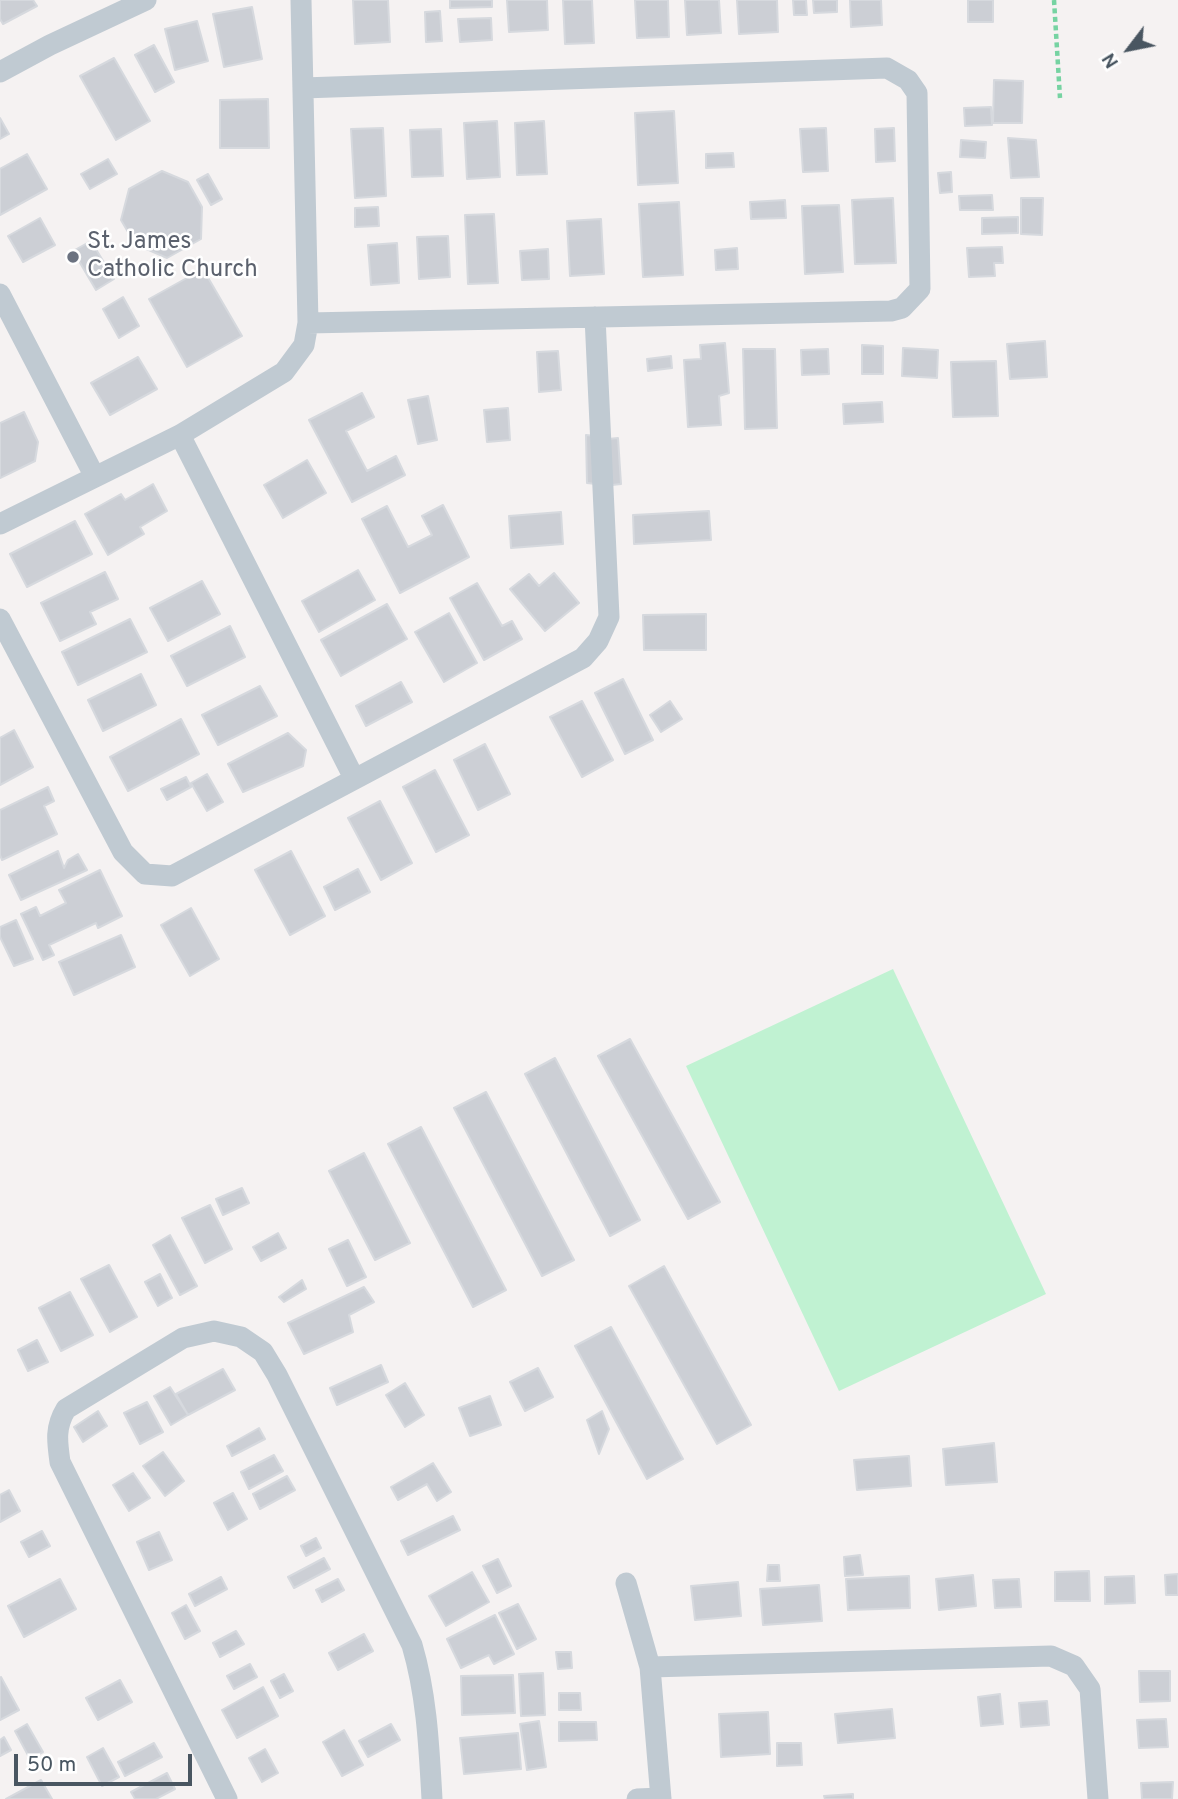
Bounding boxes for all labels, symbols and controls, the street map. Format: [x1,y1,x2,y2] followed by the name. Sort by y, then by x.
[1094,14,1164,84] north arrow
[1097,48,1125,72] text: N
[87,229,258,285] place label: St. James Catholic Church
[65,249,81,265] marker: St. James Catholic Church
[18,1740,196,1784] scale bar
[27,1752,76,1779] text: 50 m

